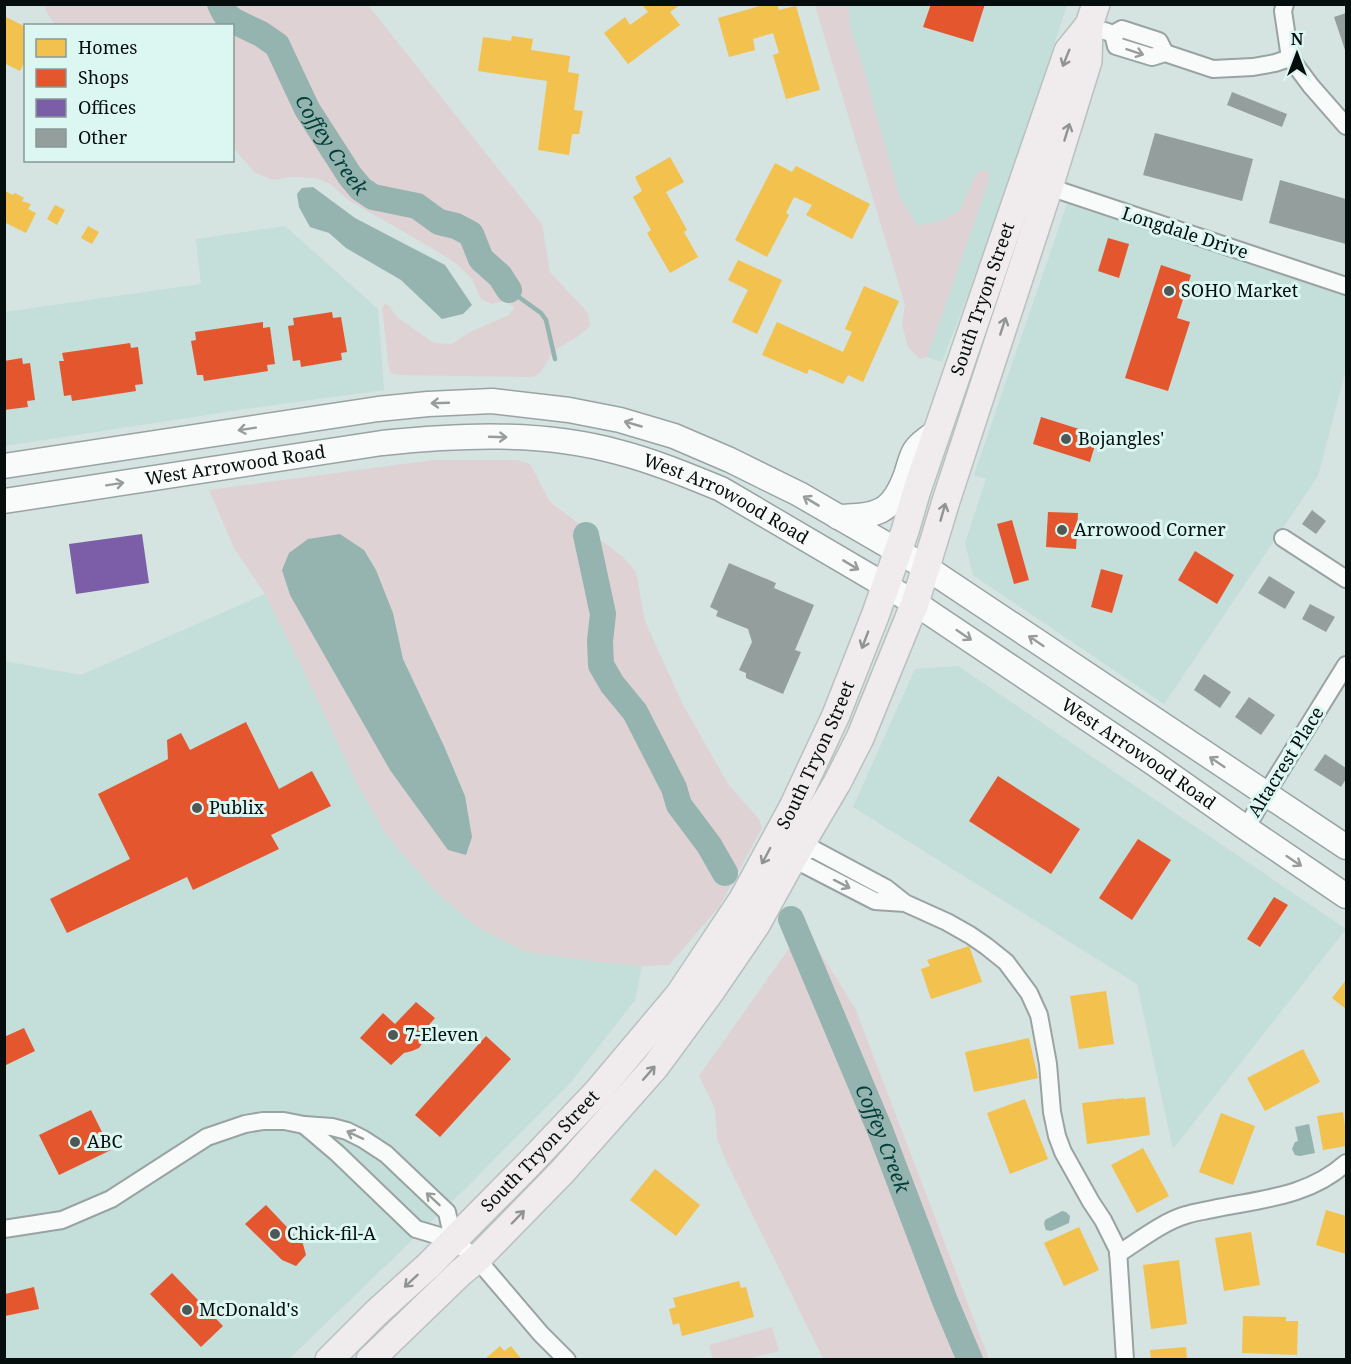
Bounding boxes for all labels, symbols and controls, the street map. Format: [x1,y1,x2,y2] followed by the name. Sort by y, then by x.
[24,24,234,162] legend
[1267,24,1327,84] north arrow
[1291,28,1304,50] text: N
[78,35,137,59] text: Homes
[1125,47,1144,58] one-way arrow
[1060,49,1071,67] one-way arrow
[78,65,129,89] text: Shops
[289,90,375,201] water label: Coffey Creek
[78,95,136,119] text: Offices
[1062,123,1073,142] one-way arrow
[78,125,128,149] text: Other
[1119,200,1251,264] street label: Longdale Drive
[944,219,1019,379] street label: South Tryon Street
[1181,278,1298,302] place label: SOHO Market
[1162,284,1176,298] marker: SOHO Market
[999,317,1010,336] one-way arrow
[431,397,450,409] one-way arrow
[624,418,643,429] one-way arrow
[237,424,257,435] one-way arrow
[1078,426,1164,450] place label: Bojangles'
[488,431,508,442] one-way arrow
[1059,432,1073,446] marker: Bojangles'
[143,439,327,490] street label: West Arrowood Road
[640,447,813,549] street label: West Arrowood Road
[105,478,125,489] one-way arrow
[803,495,820,507] one-way arrow
[938,503,949,522] one-way arrow
[1074,517,1226,541] place label: Arrowood Corner
[1055,523,1069,537] marker: Arrowood Corner
[842,559,859,571] one-way arrow
[955,630,972,642] one-way arrow
[859,631,870,649] one-way arrow
[1028,634,1045,647] one-way arrow
[770,677,859,833] street label: South Tryon Street
[1057,692,1221,814] street label: West Arrowood Road
[1242,702,1329,821] street label: Altacrest Place
[1209,755,1226,767] one-way arrow
[209,795,265,819] place label: Publix
[190,801,204,815] marker: Publix
[760,846,771,864] one-way arrow
[1286,855,1302,867] one-way arrow
[833,878,851,890] one-way arrow
[405,1022,479,1046] place label: 7-Eleven
[386,1028,400,1042] marker: 7-Eleven
[642,1066,656,1081] one-way arrow
[849,1080,917,1197] water label: Coffey Creek
[475,1084,604,1217] street label: South Tryon Street
[87,1129,123,1153] place label: ABC
[346,1129,364,1141] one-way arrow
[68,1135,82,1149] marker: ABC
[426,1192,441,1206] one-way arrow
[510,1210,525,1225] one-way arrow
[287,1221,376,1245] place label: Chick-fil-A
[268,1227,282,1241] marker: Chick-fil-A
[404,1274,419,1288] one-way arrow
[199,1297,299,1321] place label: McDonald's
[180,1303,194,1317] marker: McDonald's

